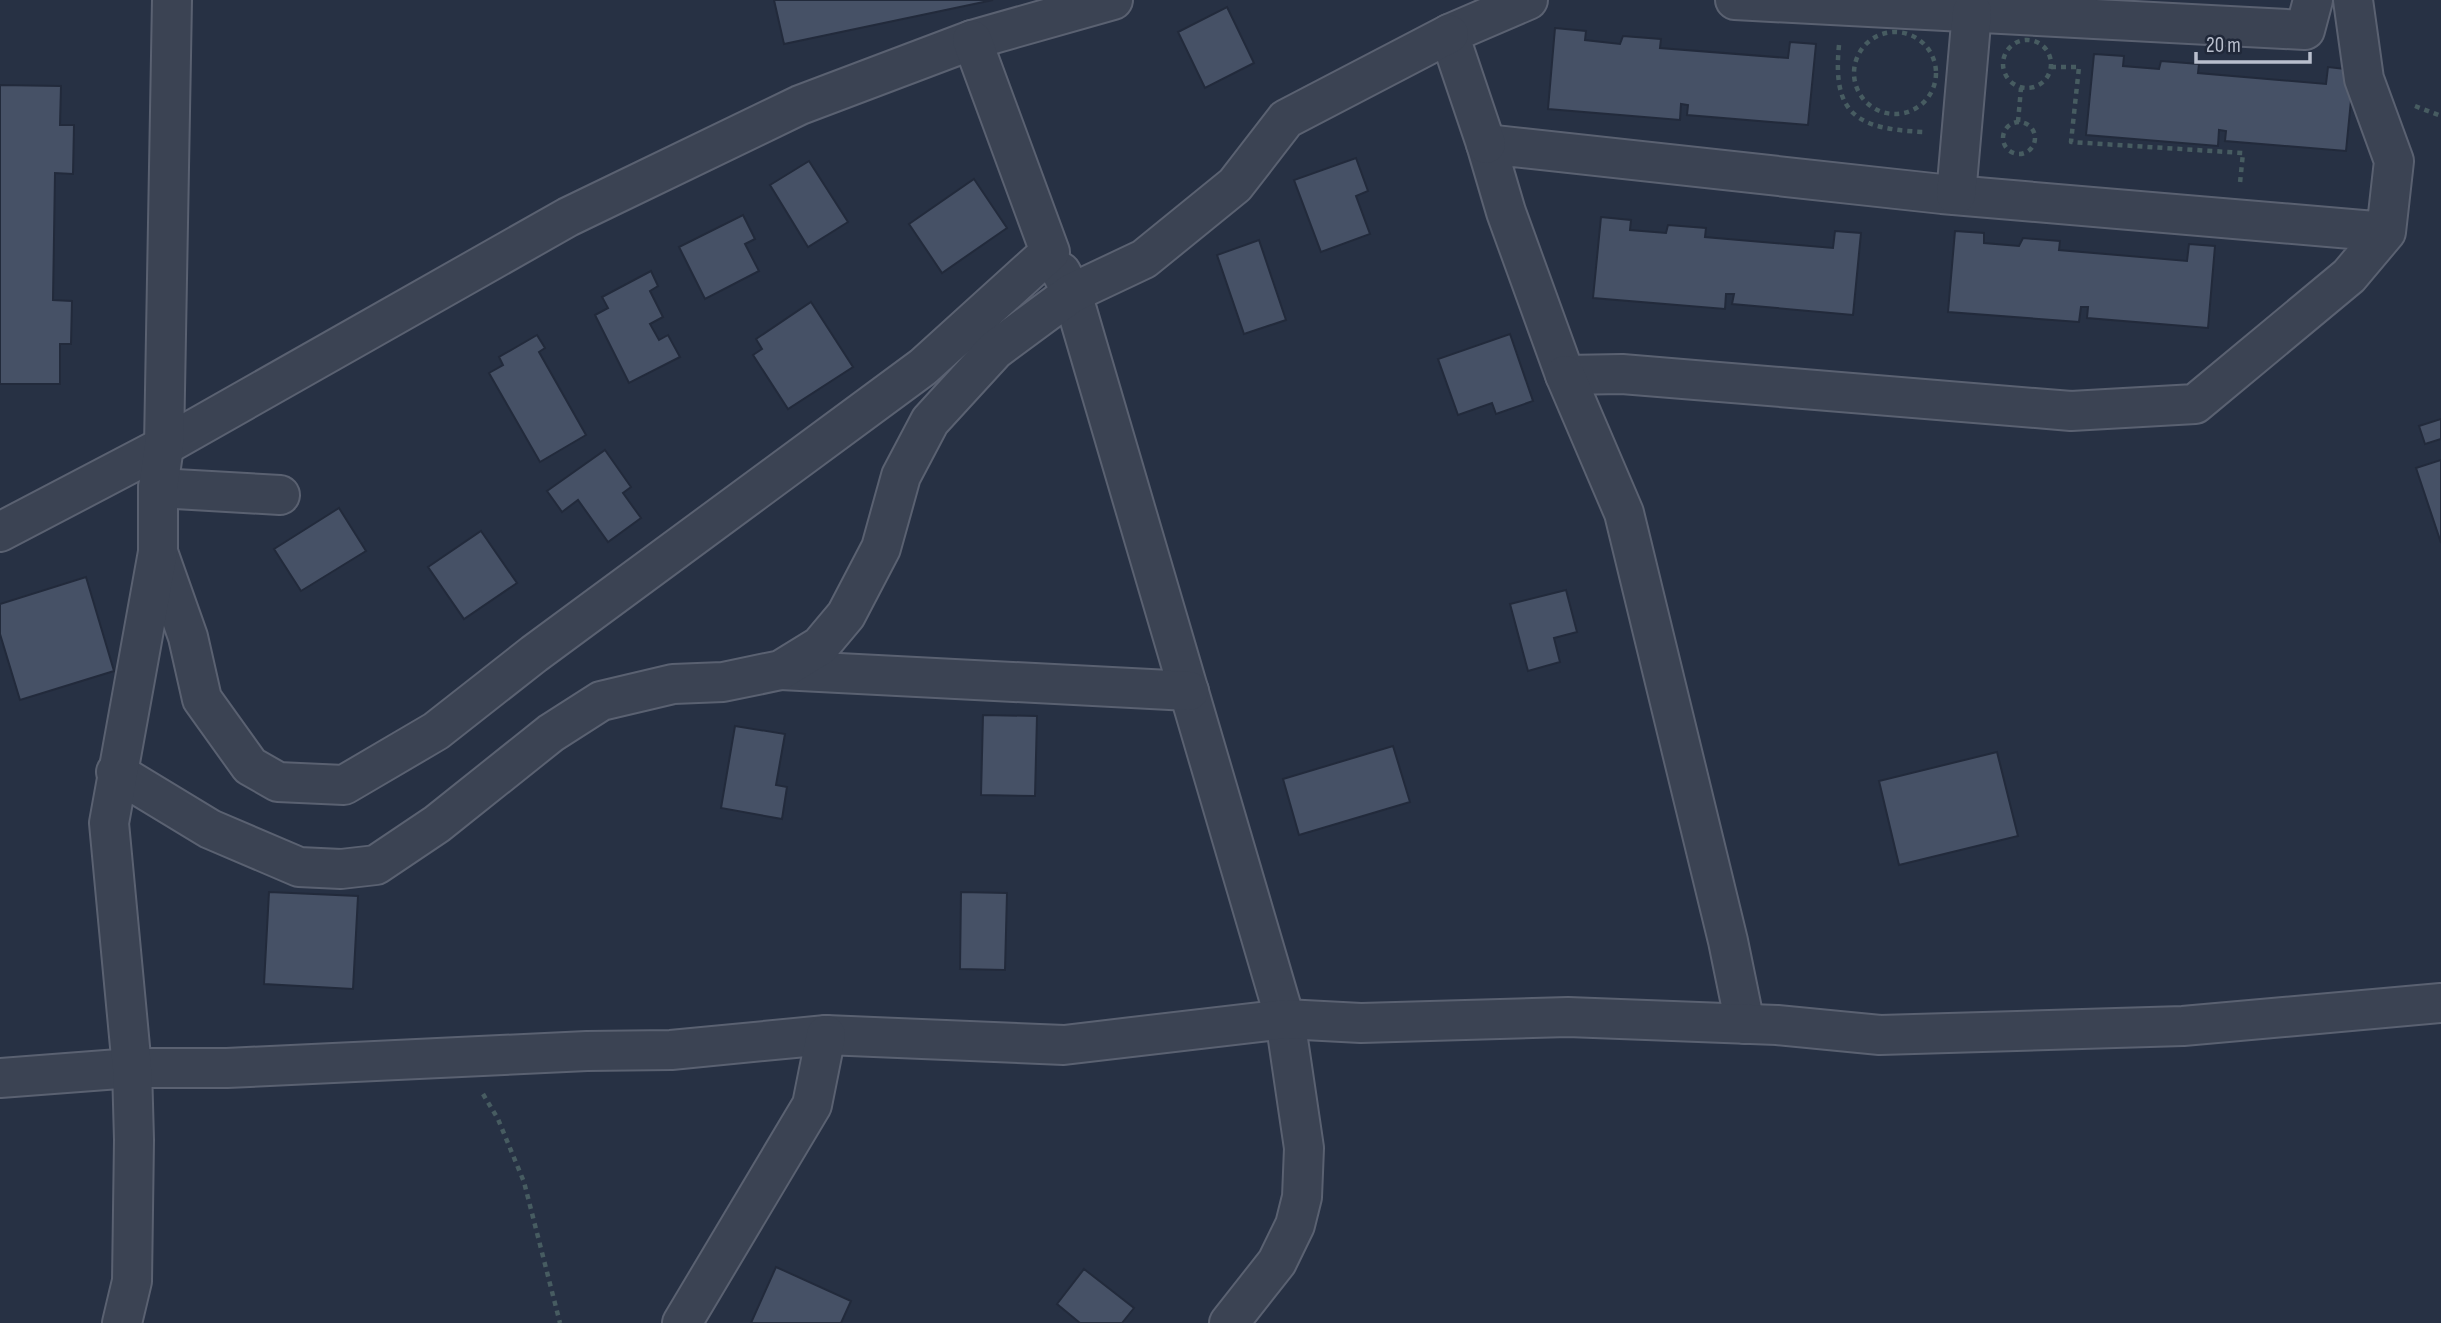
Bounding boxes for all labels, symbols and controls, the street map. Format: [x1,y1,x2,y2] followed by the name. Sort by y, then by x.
[2196,21,2310,65] scale bar
[2206,33,2241,58] text: 20 m

